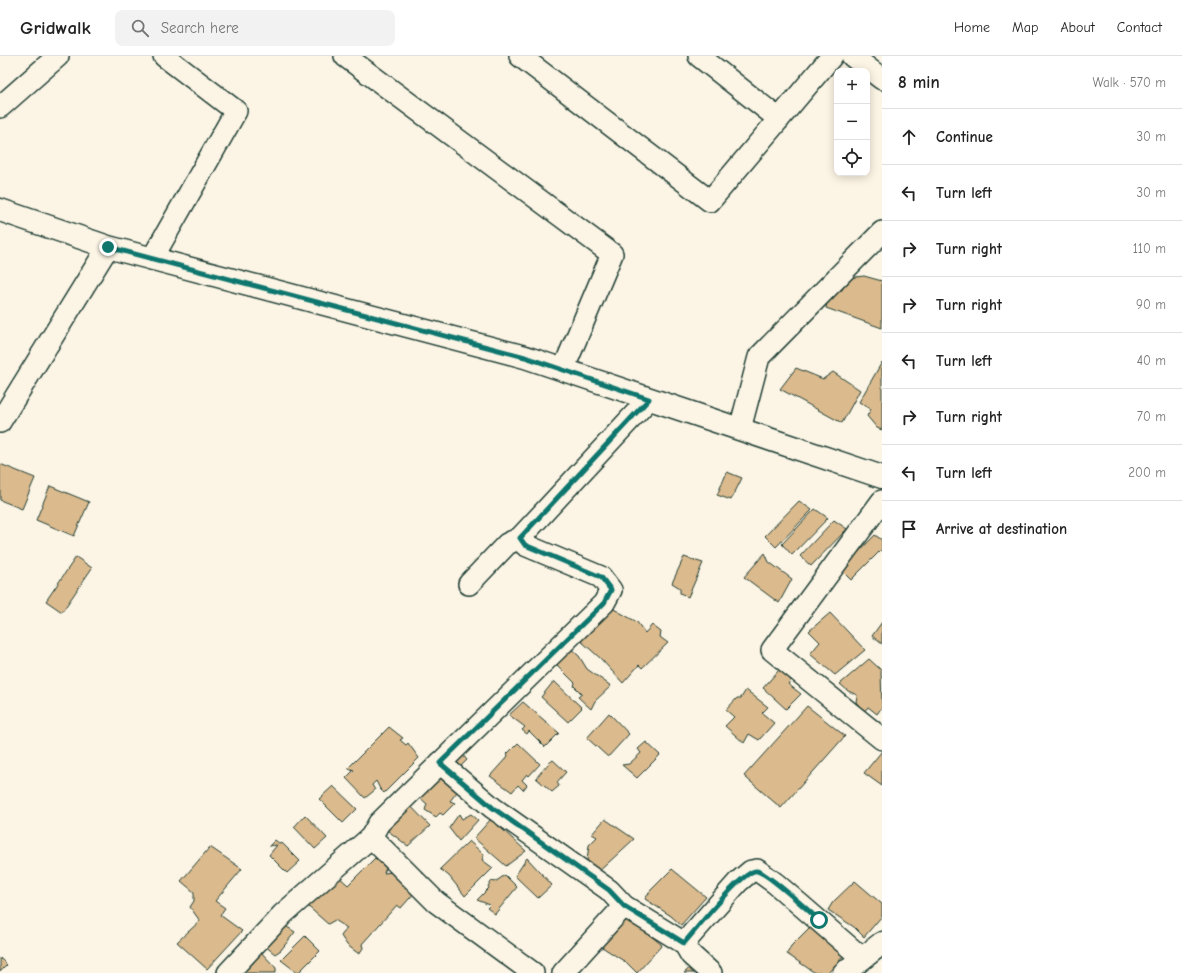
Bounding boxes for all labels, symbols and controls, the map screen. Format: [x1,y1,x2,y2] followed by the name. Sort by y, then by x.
[115,10,395,46] search box
[20,17,91,39] text: Gridwalk
[129,17,151,39] icon: search
[161,19,239,37] text: Search here
[954,19,990,36] text: Home
[1012,19,1038,36] text: Map
[1060,19,1095,36] text: About
[1117,19,1162,36] text: Contact
[834,68,870,176] map controls
[834,68,870,104] button: +
[898,73,940,92] text: 8 min
[1093,75,1166,90] text: Walk · 570 m
[834,104,870,140] button: −
[898,126,920,148] icon: ahead
[936,128,993,146] text: Continue
[1136,129,1166,144] text: 30 m
[834,140,870,176] button: locate
[898,182,920,204] icon: left
[936,184,992,202] text: Turn left
[1136,185,1166,200] text: 30 m
[99,238,117,256] route end
[898,238,920,260] icon: right
[936,240,1002,258] text: Turn right
[1133,241,1166,256] text: 110 m
[898,294,920,316] icon: right
[936,296,1002,314] text: Turn right
[1136,297,1166,312] text: 90 m
[898,350,920,372] icon: left
[936,352,992,370] text: Turn left
[1137,353,1166,368] text: 40 m
[898,406,920,428] icon: right
[936,408,1002,426] text: Turn right
[1137,409,1166,424] text: 70 m
[898,462,920,484] icon: left
[936,464,992,482] text: Turn left
[1128,465,1166,480] text: 200 m
[898,518,920,540] icon: arrive
[936,520,1067,538] text: Arrive at destination
[810,911,828,929] route start

